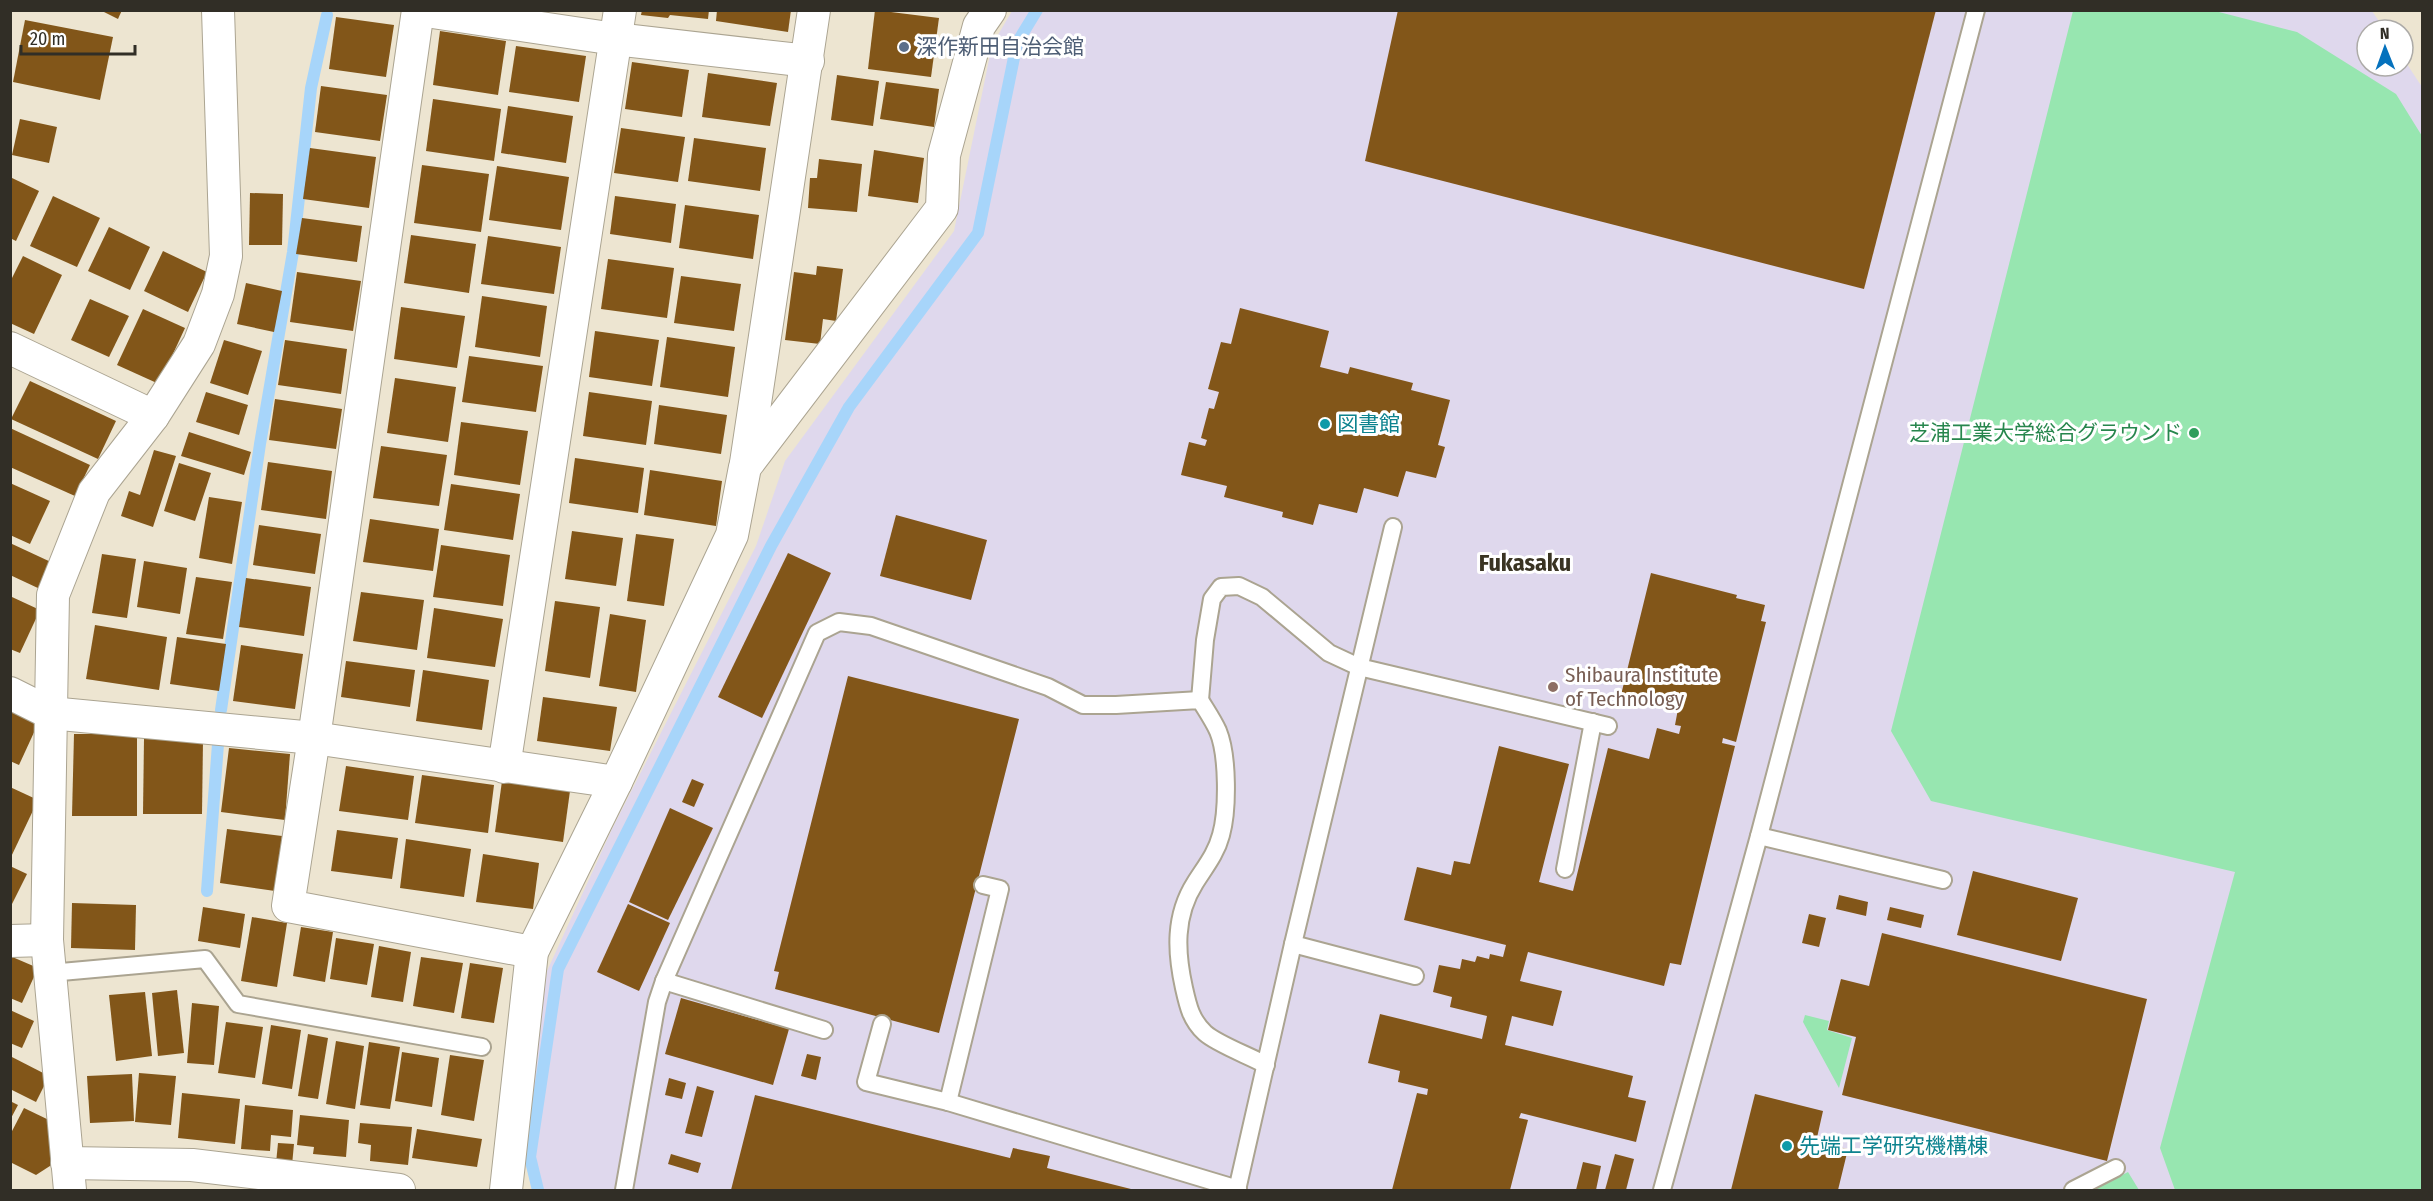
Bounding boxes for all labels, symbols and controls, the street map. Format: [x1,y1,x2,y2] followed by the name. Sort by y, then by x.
[21,18,135,56] scale bar
[2355,18,2415,78] north arrow
[2380,24,2390,43] text: N
[30,28,65,50] text: 20 m
[916,34,1084,60] place label: 深作新田自治会館
[897,40,911,54] marker: 深作新田自治会館
[1337,411,1400,437] place label: 図書館
[1318,417,1332,431] marker: 図書館
[1909,420,2182,446] place label: 芝浦工業大学総合グラウンド
[2187,426,2201,440] marker: 芝浦工業大学総合グラウンド
[1479,549,1571,577] district label: Fukasaku
[1565,662,1718,712] place label: Shibaura Institute of Technology
[1546,680,1560,694] marker: Shibaura Institute of Technology
[1799,1133,1988,1159] place label: 先端工学研究機構棟
[1780,1139,1794,1153] marker: 先端工学研究機構棟

